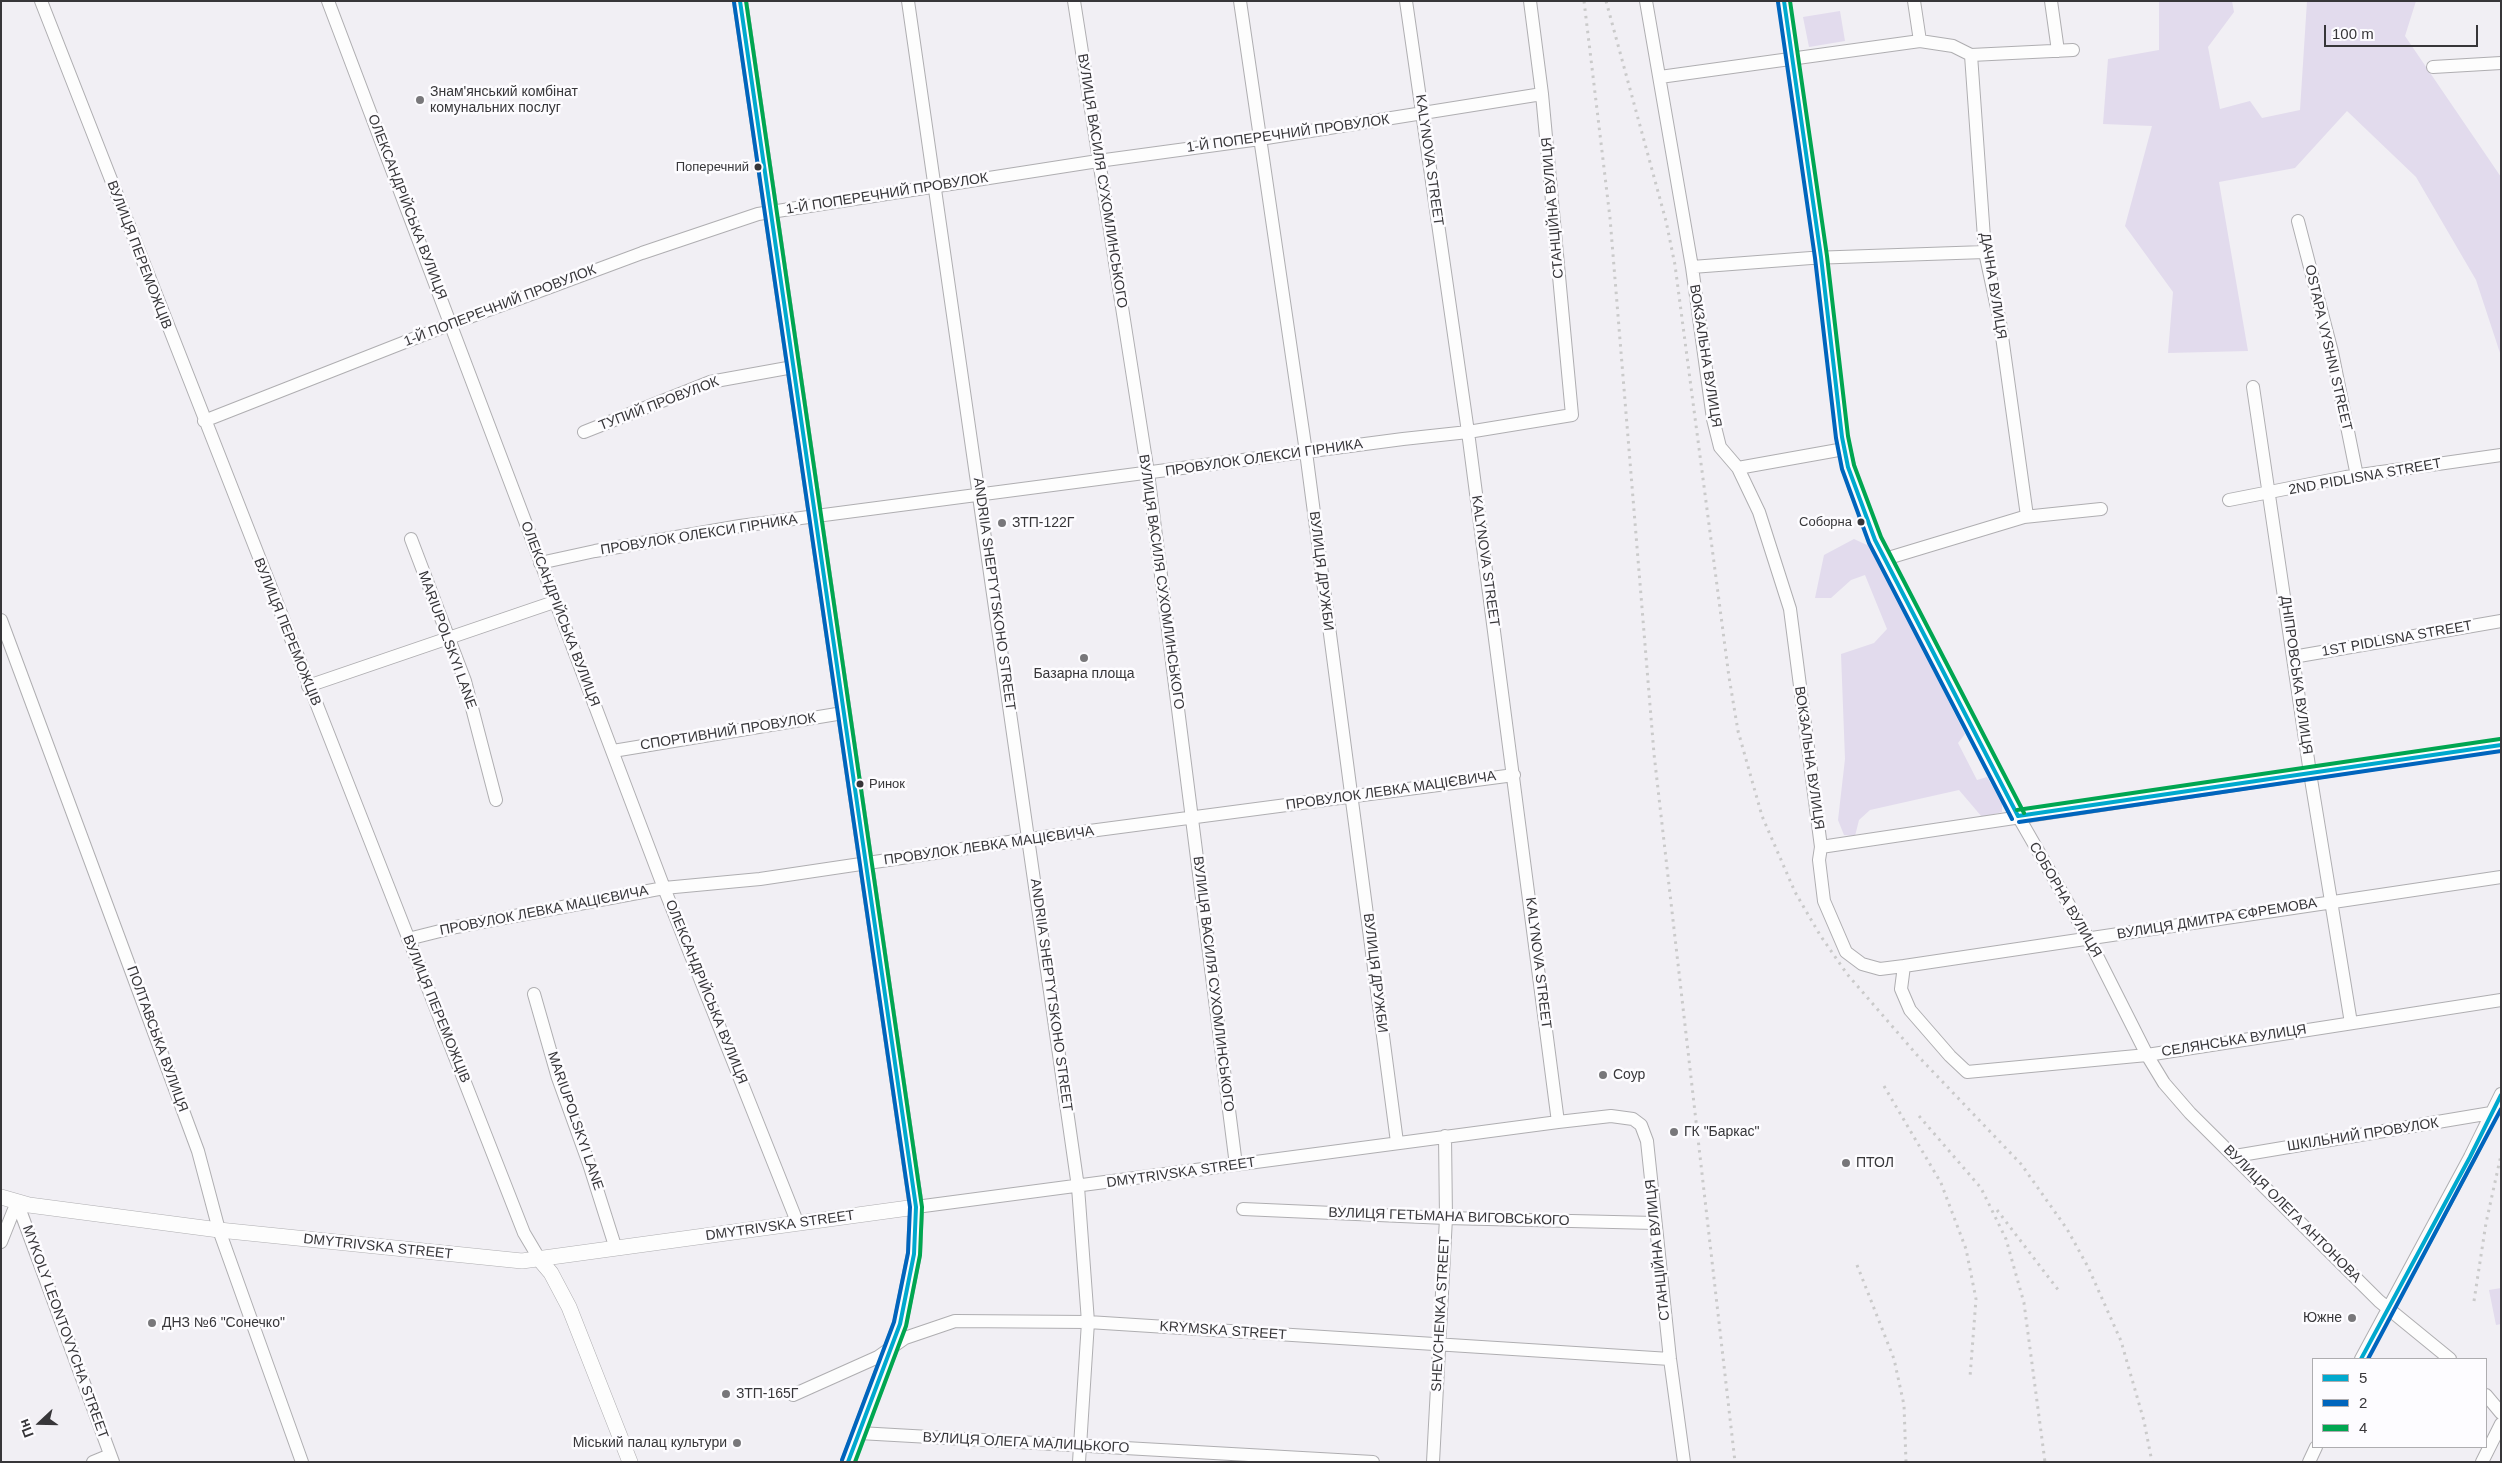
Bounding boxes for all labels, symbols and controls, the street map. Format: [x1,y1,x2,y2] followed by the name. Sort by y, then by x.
[2327,15,2481,47] scale bar
[2332,25,2374,42] text: 100 m
[1074,53,1130,309] street label: ВУЛИЦЯ ВАСИЛЯ СУХОМЛИНСЬКОГО
[430,84,578,116] place label: Знам'янський комбінат комунальних послуг
[1411,93,1447,227] street label: KALYNOVA STREET
[414,94,426,106] marker: Знам'янський комбінат комунальних послуг
[1186,111,1390,157] street label: 1-Й ПОПЕРЕЧНИЙ ПРОВУЛОК
[364,112,450,302] street label: ОЛЕКСАНДРІЙСЬКА ВУЛИЦЯ
[1538,137,1568,279] street label: СТАНЦІЙНА ВУЛИЦЯ
[676,159,749,175] place label: Поперечний
[753,162,763,172] marker: Поперечний
[785,170,989,218] street label: 1-Й ПОПЕРЕЧНИЙ ПРОВУЛОК
[103,178,175,332] street label: ВУЛИЦЯ ПЕРЕМОЖЦІВ
[1976,232,2010,340] street label: ДАЧНА ВУЛИЦЯ
[402,262,598,350] street label: 1-Й ПОПЕРЕЧНИЙ ПРОВУЛОК
[2301,263,2355,433] street label: OSTAPA VYSHNI STREET
[1685,283,1725,429] street label: ВОКЗАЛЬНА ВУЛИЦЯ
[597,373,721,435] street label: ТУПИЙ ПРОВУЛОК
[1164,436,1364,480] street label: ПРОВУЛОК ОЛЕКСИ ГІРНИКА
[1135,453,1187,711] street label: ВУЛИЦЯ ВАСИЛЯ СУХОМЛИНСЬКОГО
[2287,455,2443,499] street label: 2ND PIDLISNA STREET
[969,477,1019,711] street label: ANDRIIA SHEPTYTSKOHO STREET
[1467,494,1503,628] street label: KALYNOVA STREET
[1305,510,1337,632] street label: ВУЛИЦЯ ДРУЖБИ
[599,511,799,559] street label: ПРОВУЛОК ОЛЕКСИ ГІРНИКА
[1799,514,1852,530] place label: Соборна
[1012,515,1074,531] place label: ЗТП-122Г
[996,517,1008,529] marker: ЗТП-122Г
[1856,517,1866,527] marker: Соборна
[517,519,603,709] street label: ОЛЕКСАНДРІЙСЬКА ВУЛИЦЯ
[250,556,324,708] street label: ВУЛИЦЯ ПЕРЕМОЖЦІВ
[414,569,480,711] street label: MARIUPOLSKYI LANE
[2277,595,2315,755] street label: ДНІПРОВСЬКА ВУЛИЦЯ
[2320,617,2474,661] street label: 1ST PIDLISNA STREET
[1078,652,1090,664] marker: Базарна площа
[1033,666,1135,682] place label: Базарна площа
[1791,685,1827,831] street label: ВОКЗАЛЬНА ВУЛИЦЯ
[639,710,817,754] street label: СПОРТИВНИЙ ПРОВУЛОК
[1285,768,1497,814] street label: ПРОВУЛОК ЛЕВКА МАЦІЄВИЧА
[869,776,905,792] place label: Ринок
[855,779,865,789] marker: Ринок
[883,823,1095,869] street label: ПРОВУЛОК ЛЕВКА МАЦІЄВИЧА
[2025,839,2105,961] street label: СОБОРНА ВУЛИЦЯ
[1189,855,1237,1113] street label: ВУЛИЦЯ ВАСИЛЯ СУХОМЛИНСЬКОГО
[1026,878,1076,1112] street label: ANDRIIA SHEPTYTSKOHO STREET
[438,883,650,939] street label: ПРОВУЛОК ЛЕВКА МАЦІЄВИЧА
[2116,895,2318,943] street label: ВУЛИЦЯ ДМИТРА ЄФРЕМОВА
[1522,896,1554,1030] street label: KALYNOVA STREET
[661,898,751,1086] street label: ОЛЕКСАНДРІЙСЬКА ВУЛИЦЯ
[1359,912,1391,1034] street label: ВУЛИЦЯ ДРУЖБИ
[399,933,473,1085] street label: ВУЛИЦЯ ПЕРЕМОЖЦІВ
[123,964,191,1114] street label: ПОЛТАВСЬКА ВУЛИЦЯ
[2160,1021,2308,1061] street label: СЕЛЯНСЬКА ВУЛИЦЯ
[543,1049,607,1193] street label: MARIUPOLSKYI LANE
[1613,1067,1645,1083] place label: Соур
[1597,1069,1609,1081] marker: Соур
[2286,1115,2440,1155] street label: ШКІЛЬНИЙ ПРОВУЛОК
[1684,1124,1760,1140] place label: ГК "Баркас"
[1668,1126,1680,1138] marker: ГК "Баркас"
[2220,1142,2364,1286] street label: ВУЛИЦЯ ОЛЕГА АНТОНОВА
[1105,1154,1257,1192] street label: DMYTRIVSKA STREET
[1856,1155,1894,1171] place label: ПТОЛ
[1840,1157,1852,1169] marker: ПТОЛ
[1642,1179,1674,1321] street label: СТАНЦІЙНА ВУЛИЦЯ
[1328,1204,1570,1230] street label: ВУЛИЦЯ ГЕТЬМАНА ВИГОВСЬКОГО
[704,1207,856,1245] street label: DMYTRIVSKA STREET
[18,1223,112,1441] street label: MYKOLY LEONTOVYCHA STREET
[302,1231,454,1263] street label: DMYTRIVSKA STREET
[1429,1236,1453,1392] street label: SHEVCHENKA STREET
[2303,1310,2342,1326] place label: Южне
[2346,1312,2358,1324] marker: Южне
[162,1315,285,1331] place label: ДНЗ №6 "Сонечко"
[146,1317,158,1329] marker: ДНЗ №6 "Сонечко"
[1159,1318,1287,1344] street label: KRYMSKA STREET
[2312,1358,2487,1448] legend
[2359,1369,2367,1386] text: 5
[736,1386,798,1402] place label: ЗТП-165Г
[720,1388,732,1400] marker: ЗТП-165Г
[2359,1394,2367,1411] text: 2
[15,1398,65,1448] north arrow
[15,1417,37,1440] text: Пн
[2359,1419,2367,1436] text: 4
[922,1429,1130,1457] street label: ВУЛИЦЯ ОЛЕГА МАЛИЦЬКОГО
[573,1435,727,1451] place label: Міський палац культури
[731,1437,743,1449] marker: Міський палац культури

